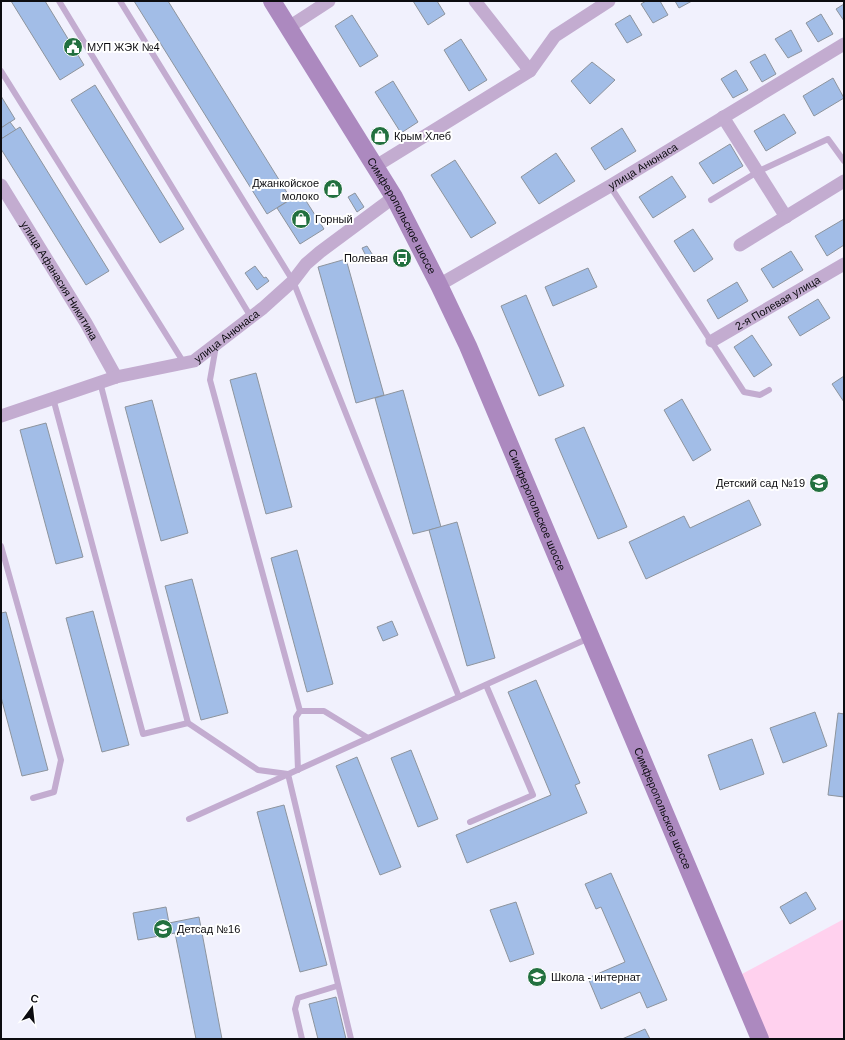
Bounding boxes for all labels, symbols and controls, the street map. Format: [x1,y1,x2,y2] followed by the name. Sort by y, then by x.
[62,36,84,58] public building icon: МУП ЖЭК №4
[87,41,160,53] place label: МУП ЖЭК №4
[369,125,391,147] shop icon: Крым Хлеб
[394,130,451,142] place label: Крым Хлеб
[606,140,680,192] street label: улица Анюнаса
[365,155,438,276] street label: Симферопольское шоссе
[252,177,319,202] place label: Джанкойское молоко
[322,178,344,200] shop icon: Джанкойское молоко
[290,208,312,230] shop icon: Горный
[315,213,353,225] place label: Горный
[19,219,101,343] street label: улица Афанасия Никитина
[391,247,413,269] bus stop icon: Полевая
[344,252,388,264] place label: Полевая
[733,273,823,332] street label: 2-я Полевая улица
[192,307,262,365] street label: улица Анюнаса
[506,447,568,572] street label: Симферопольское шоссе
[808,472,830,494] school or university icon: Детский сад №19
[716,477,805,489] place label: Детский сад №19
[632,746,694,871] street label: Симферопольское шоссе
[152,918,174,940] school or university icon: Детсад №16
[177,923,240,935] place label: Детсад №16
[526,966,548,988] school or university icon: Школа - интернат
[551,971,641,983] place label: Школа - интернат
[12,988,52,1028] north arrow
[29,992,40,1005] text: С

